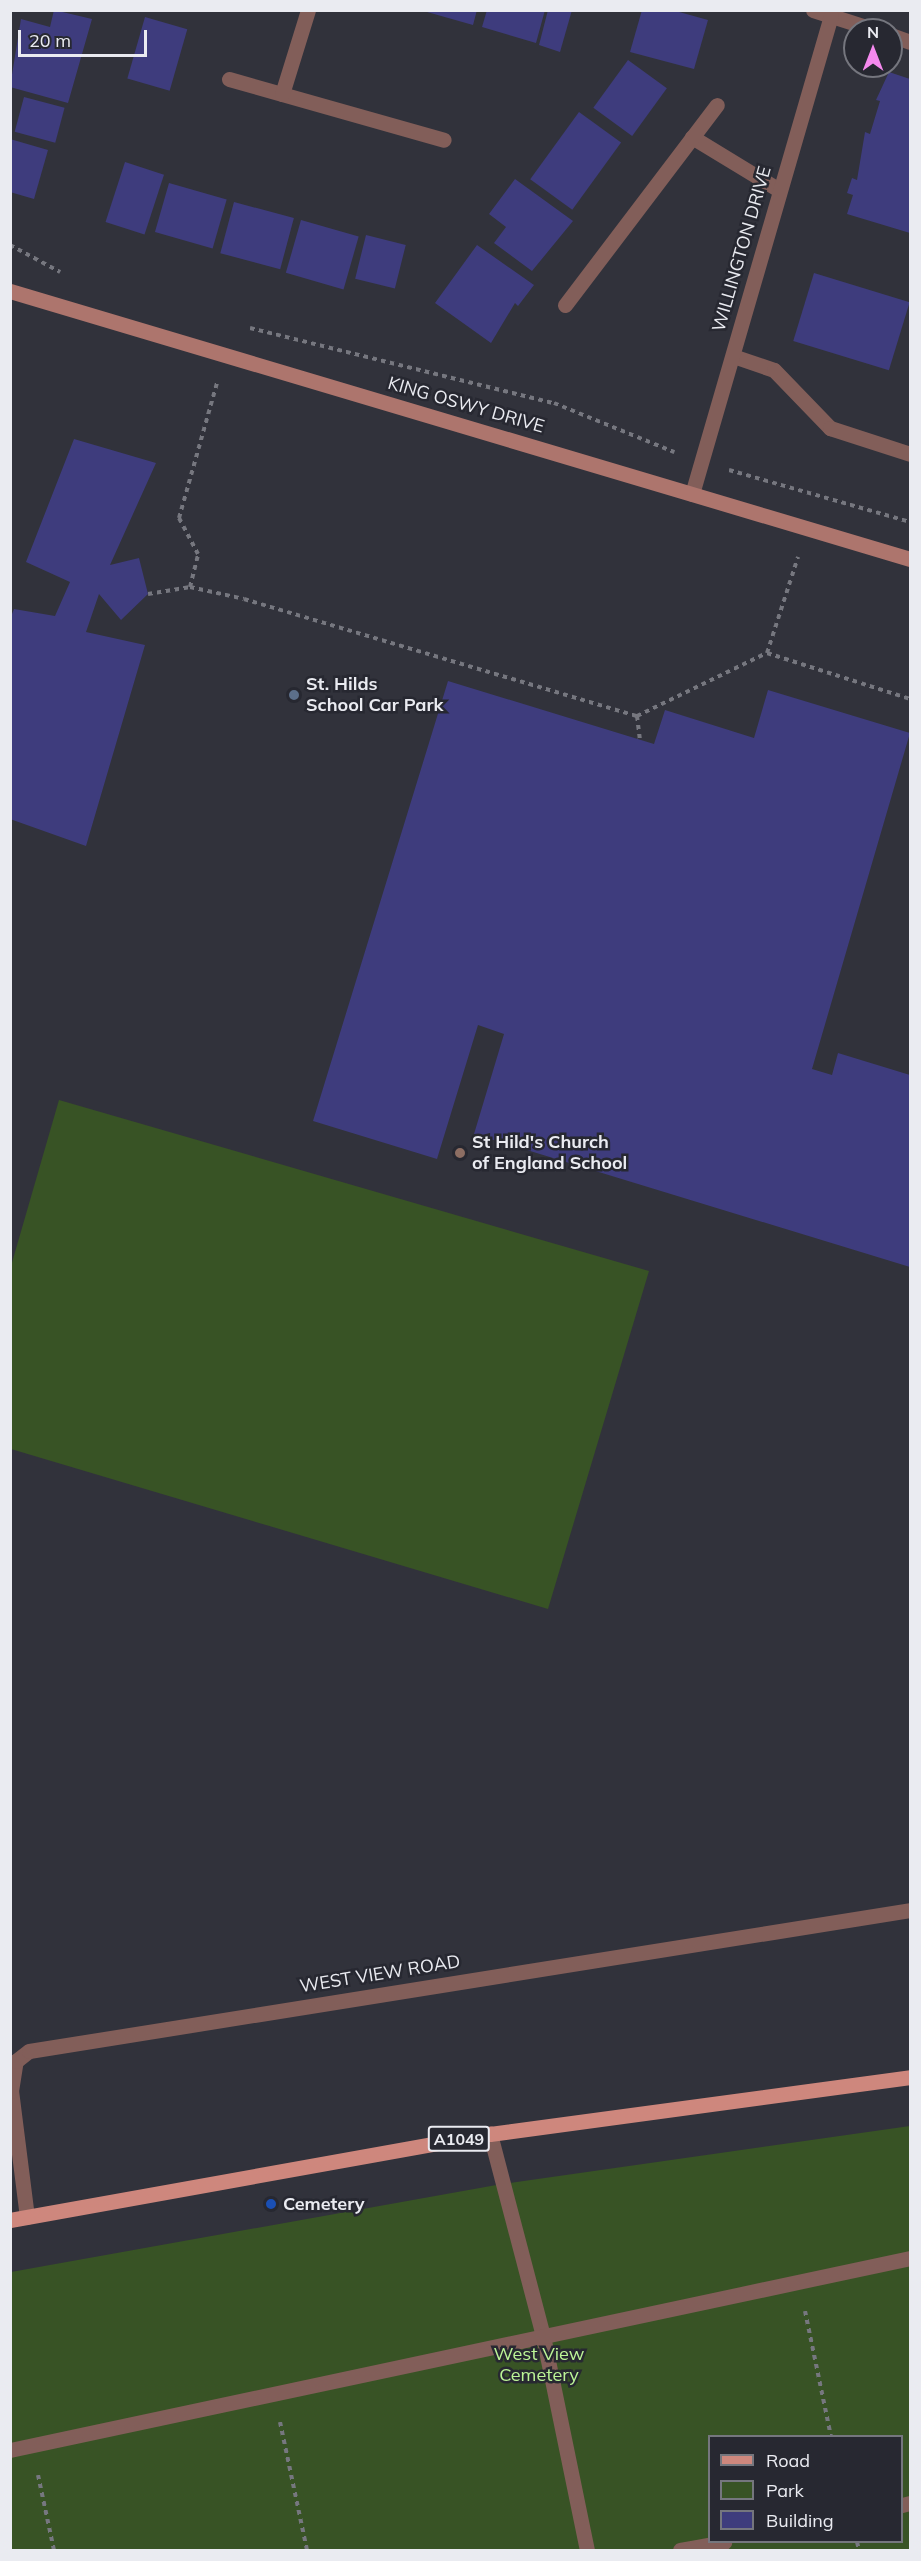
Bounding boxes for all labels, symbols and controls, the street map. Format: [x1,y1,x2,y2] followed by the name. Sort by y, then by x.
[21,18,150,56] scale bar
[843,18,903,78] north arrow
[867,22,879,42] text: N
[29,29,71,52] text: 20 m
[708,164,776,334] street label: WILLINGTON DRIVE
[385,372,547,438] street label: KING OSWY DRIVE
[306,674,443,716] place label: St. Hilds School Car Park
[287,688,301,702] marker: St. Hilds School Car Park
[472,1132,627,1174] place label: St Hild's Church of England School
[453,1146,467,1160] marker: St Hild's Church of England School
[298,1951,462,1997] street label: WEST VIEW ROAD
[428,2126,490,2152] road number: A1049
[283,2193,365,2215] place label: Cemetery
[264,2197,278,2211] marker: Cemetery
[494,2344,584,2386] park label: West View Cemetery
[708,2435,903,2543] legend
[766,2449,810,2472] text: Road
[766,2479,804,2502] text: Park
[766,2509,834,2532] text: Building

